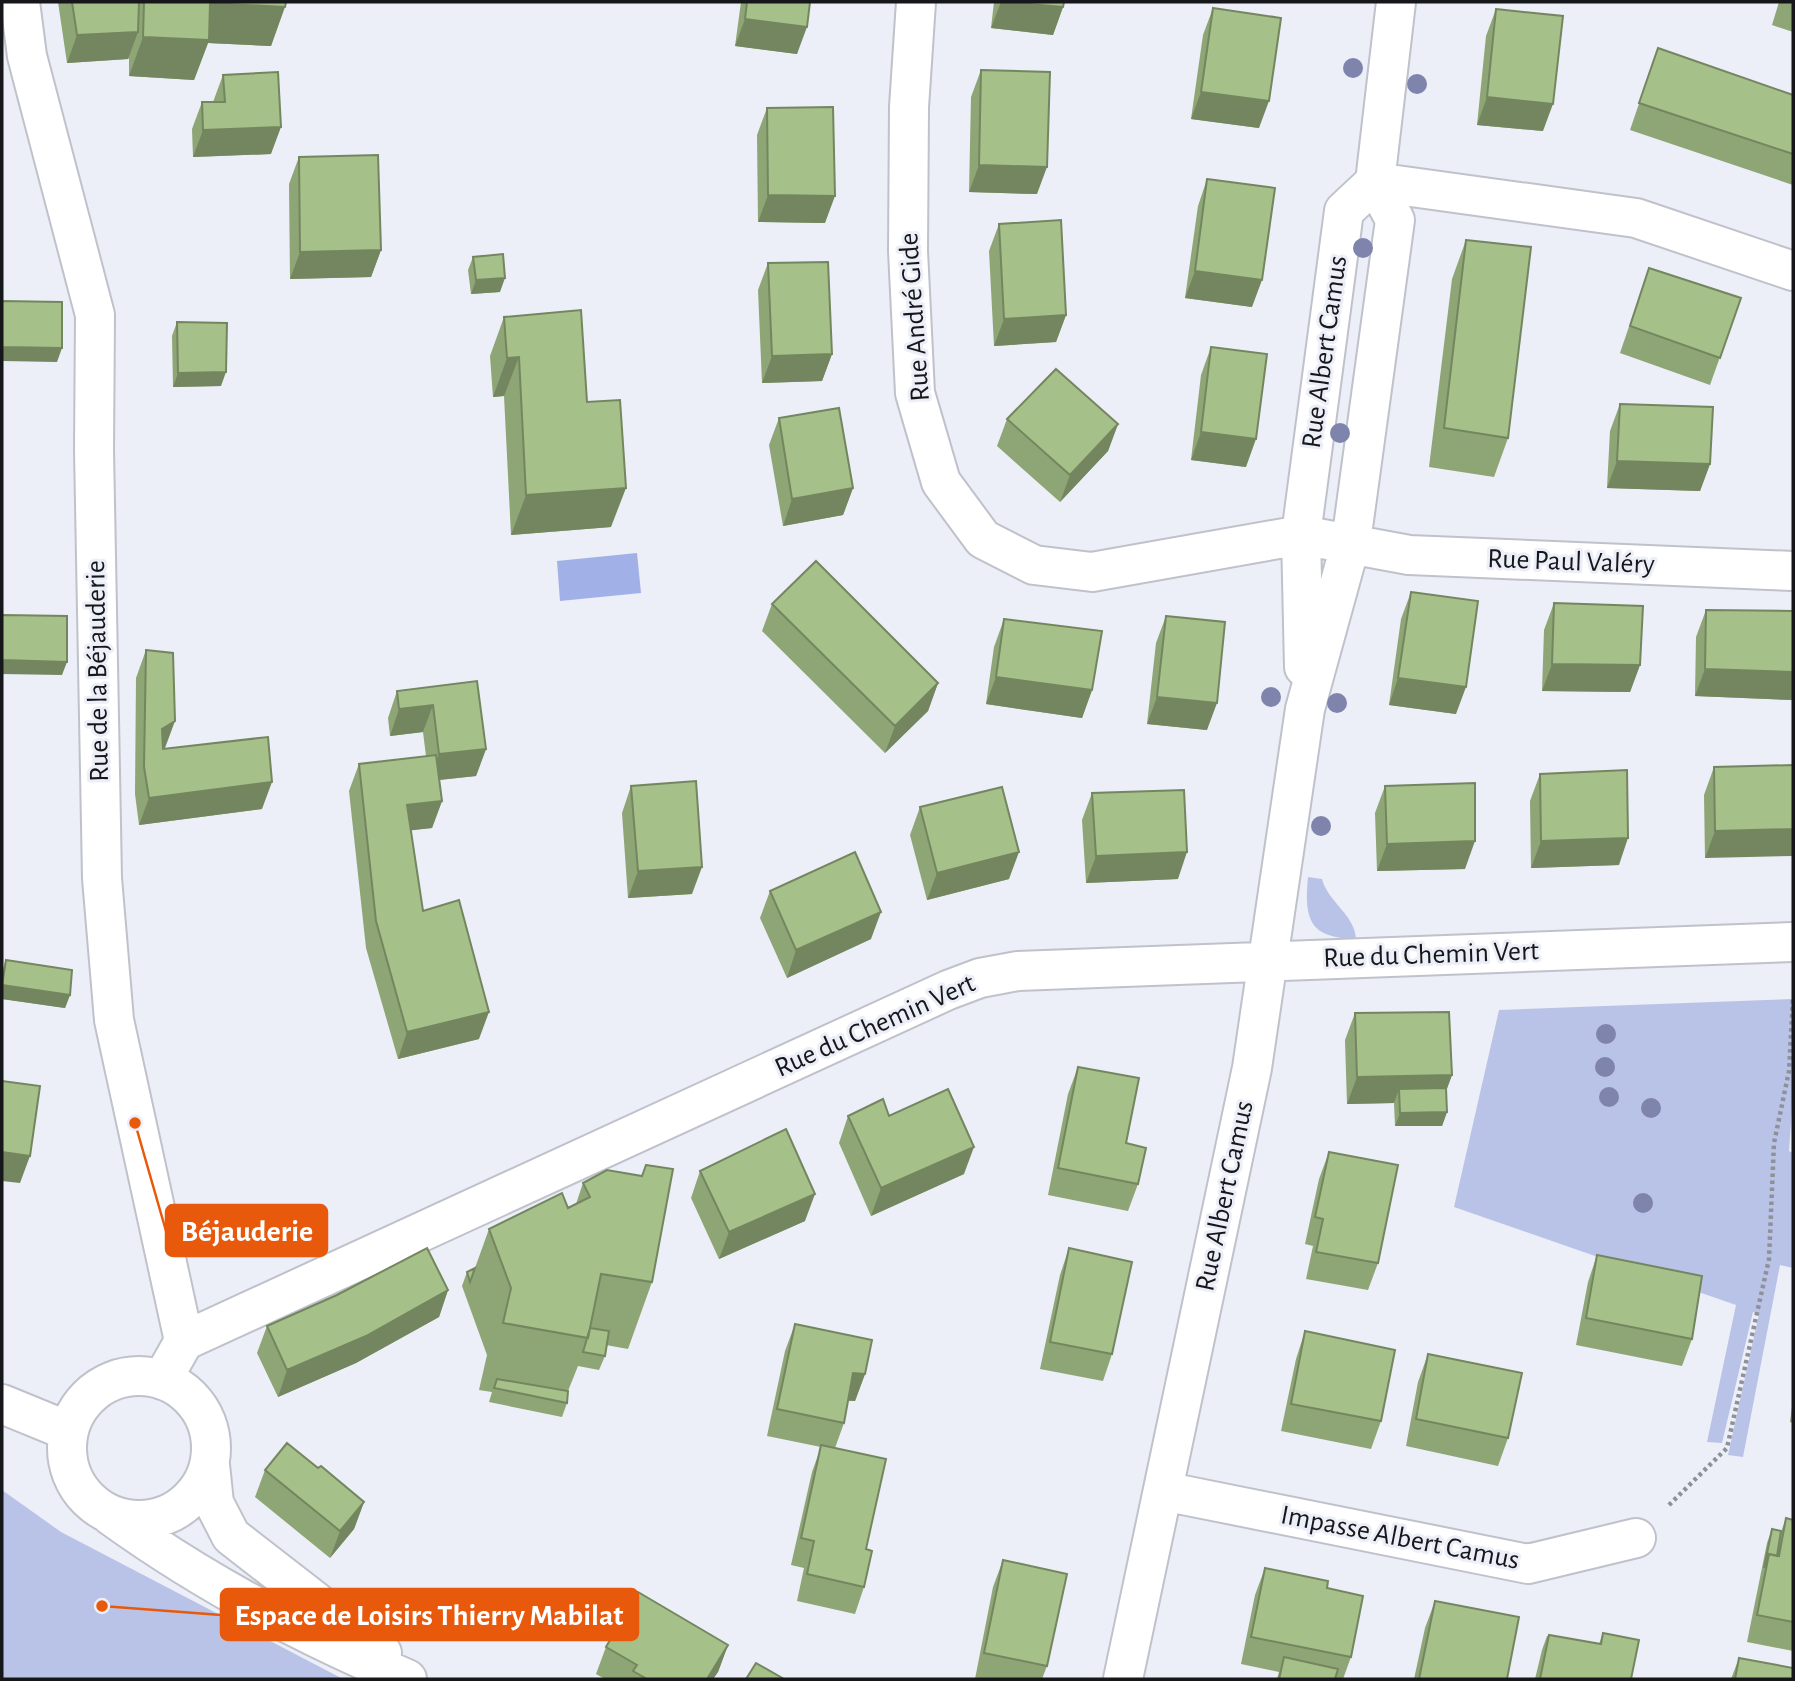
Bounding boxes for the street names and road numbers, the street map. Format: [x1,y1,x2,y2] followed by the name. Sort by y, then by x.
[895,232,935,402] street label: Rue André Gide
[1298,254,1352,450] street label: Rue Albert Camus
[1487,545,1655,579] street label: Rue Paul Valéry
[82,560,114,782] street label: Rue de la Béjauderie
[1323,937,1539,973] street label: Rue du Chemin Vert
[771,969,979,1083] street label: Rue du Chemin Vert
[1191,1098,1259,1294] street label: Rue Albert Camus
[1278,1501,1522,1575] street label: Impasse Albert Camus

